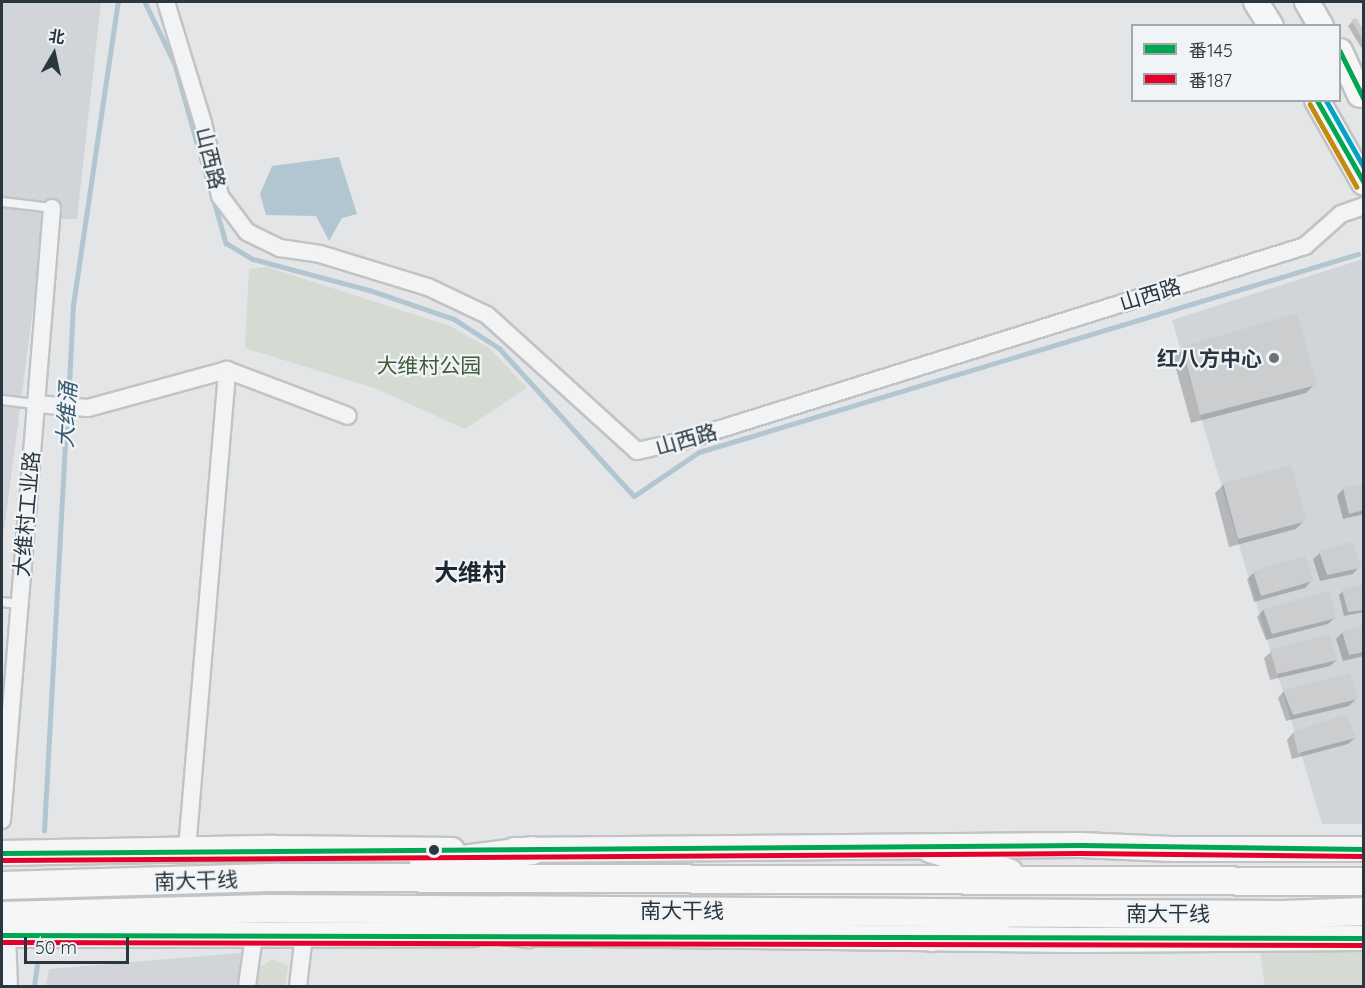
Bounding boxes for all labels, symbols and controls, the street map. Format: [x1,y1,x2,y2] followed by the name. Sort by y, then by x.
[24,24,84,84] north arrow
[1131,24,1341,102] legend
[47,25,66,47] text: 北
[1189,39,1233,62] text: 番145
[1189,69,1232,92] text: 番187
[191,124,231,192] street label: 山西路
[1116,273,1184,315] street label: 山西路
[1157,345,1262,371] place label: 红八方中心
[1267,351,1281,365] marker: 红八方中心
[377,352,481,378] park label: 大维村公园
[52,381,82,449] water label: 大维涌
[652,418,720,460] street label: 山西路
[8,450,44,578] street label: 大维村工业路
[434,559,506,587] district label: 大维村
[428,844,440,856] unlabelled marker
[154,866,238,894] street label: 南大干线
[640,897,724,923] street label: 南大干线
[1126,900,1210,926] street label: 南大干线
[27,925,132,963] scale bar
[35,936,77,959] text: 50 m

